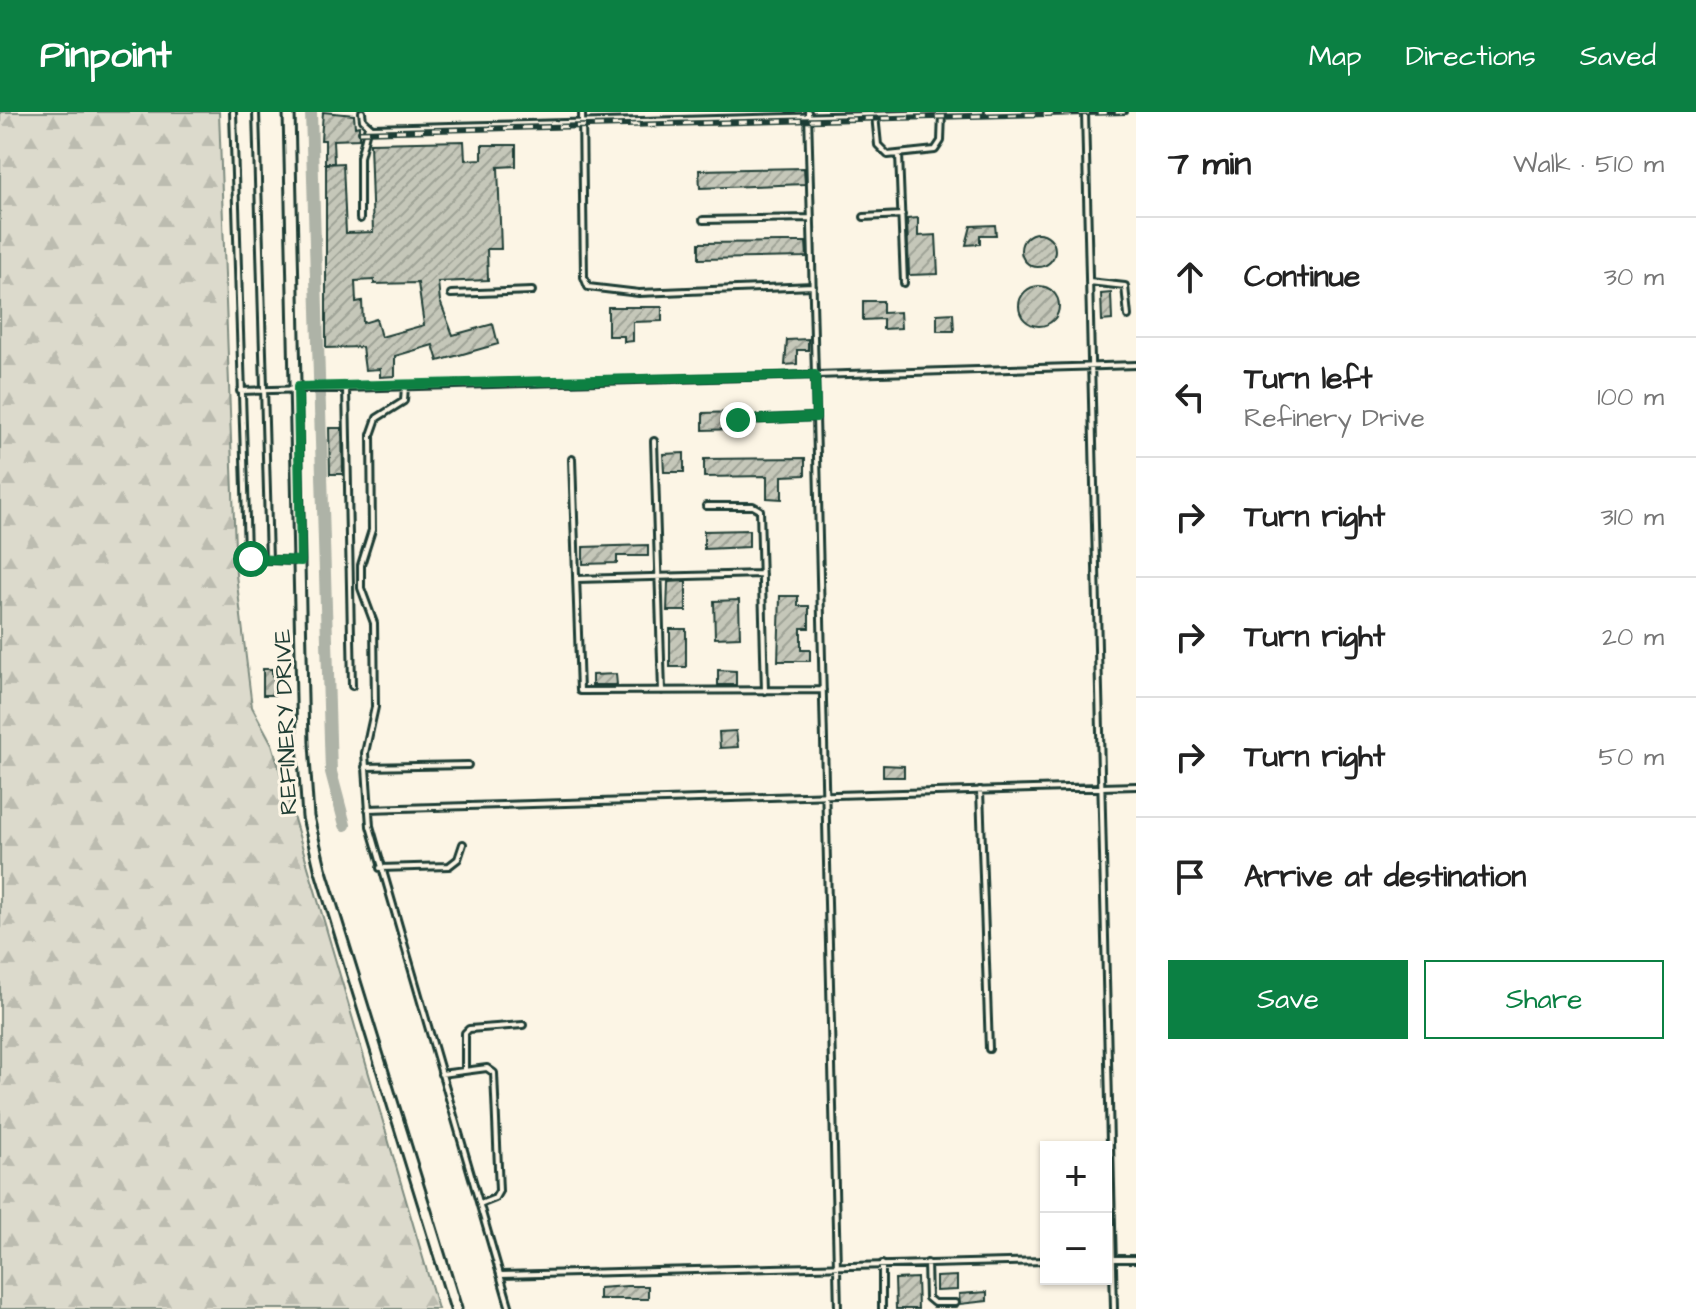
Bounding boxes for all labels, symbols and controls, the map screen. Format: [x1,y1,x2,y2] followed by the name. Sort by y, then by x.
[40,30,172,82] text: Pinpoint
[1309,37,1362,76] text: Map
[1406,37,1536,76] text: Directions
[1580,37,1656,76] text: Saved
[1168,140,1251,188] text: 7 min
[1513,146,1664,182] text: Walk · 510 m
[1168,255,1212,299] icon: ahead
[1244,256,1360,298] text: Continue
[1604,259,1664,295] text: 30 m
[1244,358,1372,400] text: Turn left
[1168,375,1212,419] icon: left
[1597,379,1664,415] text: 100 m
[1244,400,1425,436] text: Refinery Drive
[720,402,756,438] route end
[1168,495,1212,539] icon: right
[1244,496,1385,538] text: Turn right
[1600,499,1664,535] text: 310 m
[233,541,269,577] route start
[1168,615,1212,659] icon: right
[1244,616,1385,658] text: Turn right
[1602,619,1664,655] text: 20 m
[266,629,306,815] street label: REFINERY DRIVE
[1168,735,1212,779] icon: right
[1244,736,1385,778] text: Turn right
[1599,739,1664,775] text: 50 m
[1168,855,1212,899] icon: arrive
[1244,856,1526,898] text: Arrive at destination
[1168,960,1408,1039] button: Save
[1424,960,1664,1039] button: Share
[1040,1141,1112,1285] map controls
[1040,1141,1112,1213] button: +
[1040,1213,1112,1285] button: −

